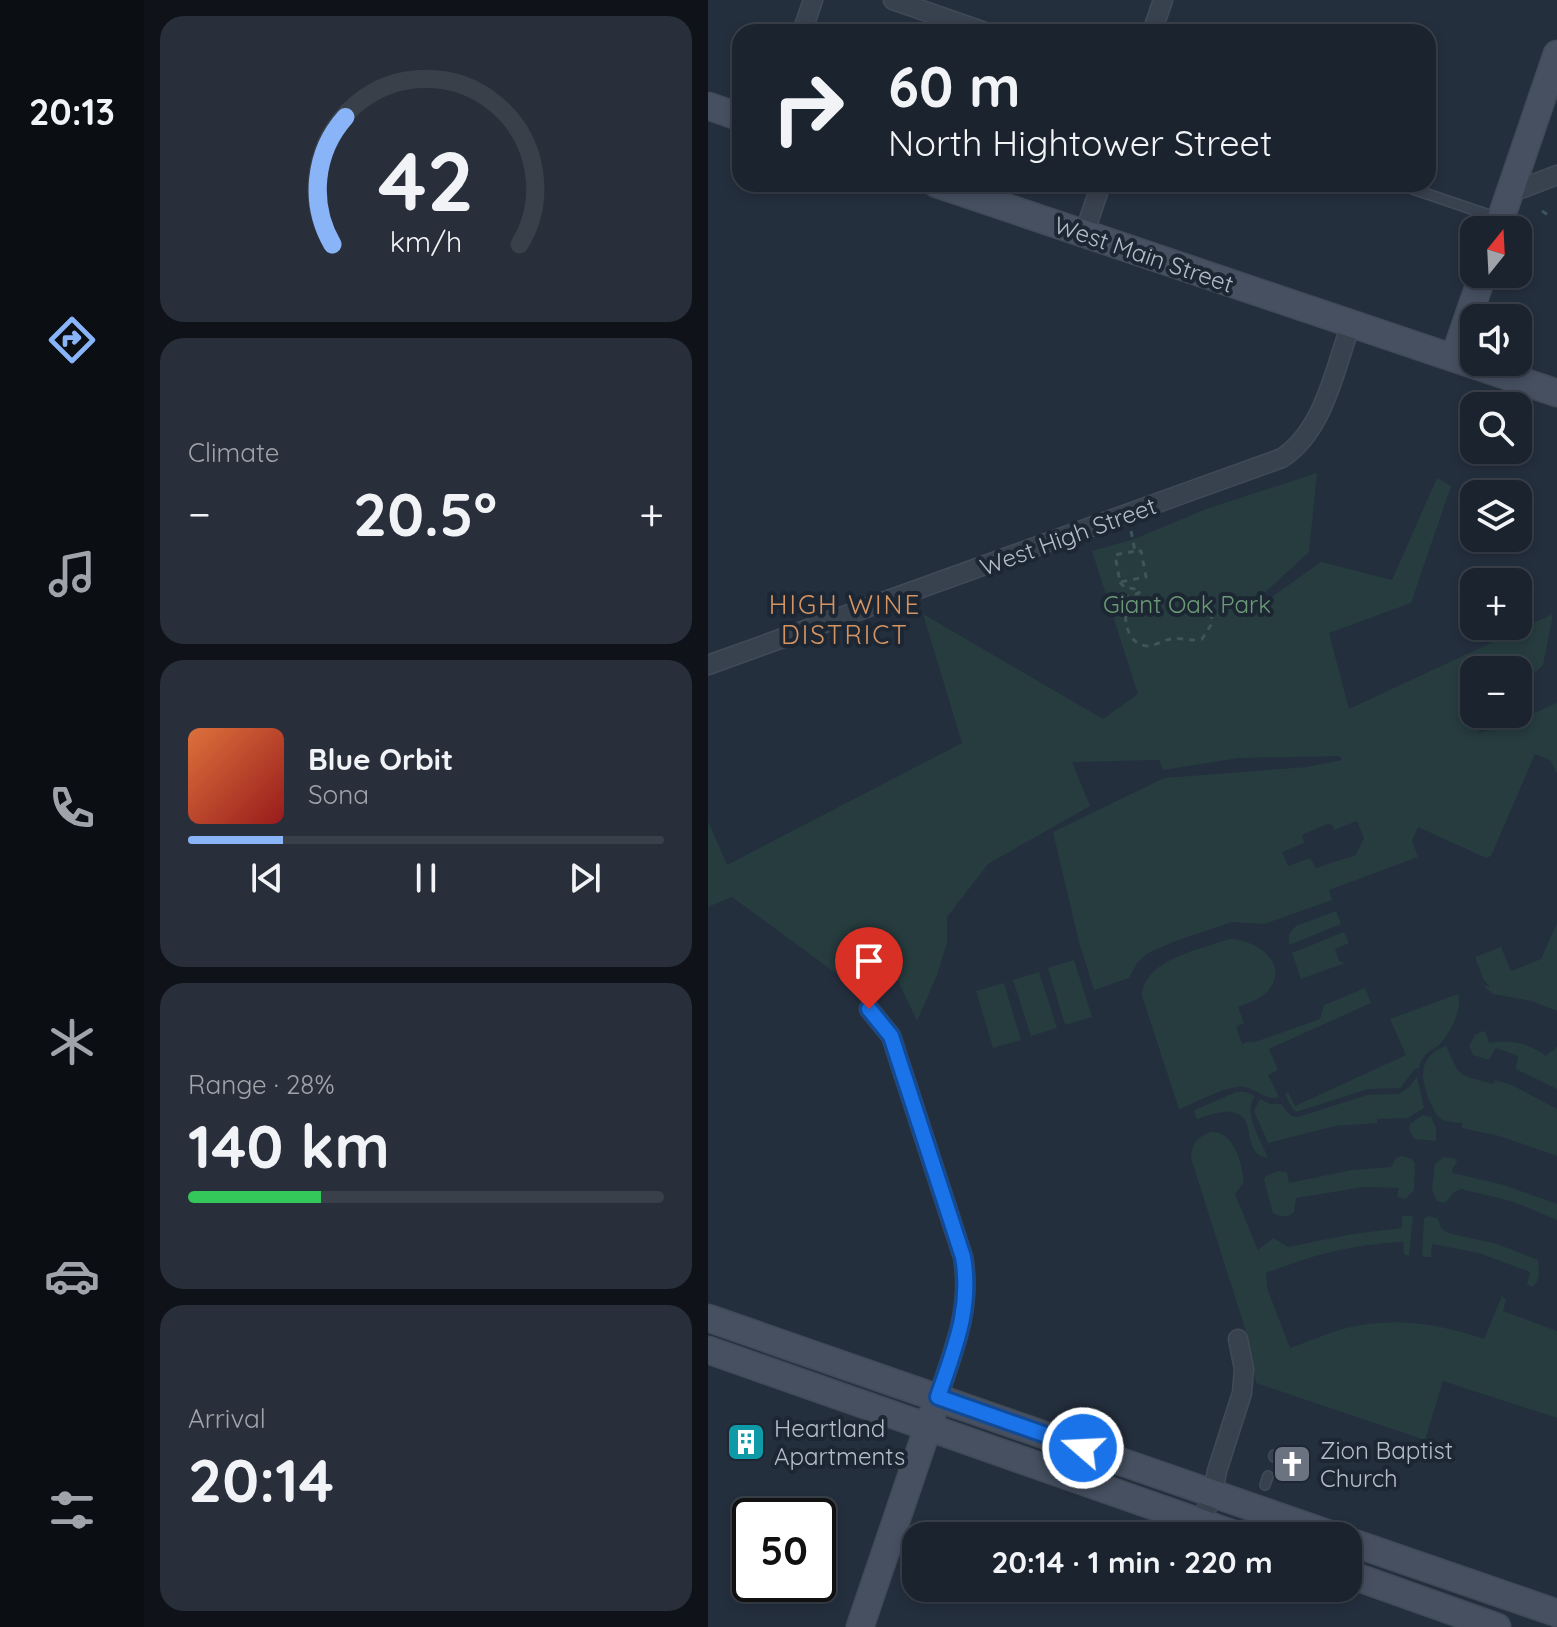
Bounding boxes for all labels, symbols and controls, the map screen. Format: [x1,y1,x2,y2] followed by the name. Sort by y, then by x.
[888,51,1021,121] text: 60 m
[756,56,860,160] icon: right
[29,89,115,134] text: 20:13
[888,120,1272,165] text: North Hightower Street
[378,128,474,232] text: 42
[1050,209,1238,299] street label: West Main Street
[1460,216,1532,288] north arrow
[1460,216,1532,728] map controls
[390,223,462,259] text: km/h
[1460,304,1532,376] button: sound
[44,312,100,368] icon: directions
[1460,392,1532,464] button: search
[188,436,279,469] text: Climate
[353,476,497,551] text: 20.5°
[1460,480,1532,552] button: layers
[188,486,211,541] text: −
[639,486,664,541] text: +
[976,490,1160,582] street label: West High Street
[44,546,100,602] icon: music
[1460,568,1532,640] button: +
[769,588,921,651] district label: HIGH WINE DISTRICT
[1103,589,1271,619] park label: Giant Oak Park
[1460,656,1532,728] button: −
[308,740,453,778] text: Blue Orbit
[308,778,369,811] text: Sona
[44,780,100,836] icon: phone
[245,856,289,900] icon: previous
[404,856,448,900] icon: pause
[563,856,607,900] icon: next
[835,927,903,1009] pin
[847,939,891,983] icon: arrive
[44,1014,100,1070] icon: climate
[188,1068,335,1101] text: Range · 28%
[188,1108,390,1183] text: 140 km
[44,1248,100,1304] icon: car
[188,1402,266,1435] text: Arrival
[1041,1406,1125,1490] position arrow
[774,1413,905,1471] place label: Heartland Apartments
[725,1421,767,1463] building icon: Heartland Apartments
[1320,1435,1453,1493] place label: Zion Baptist Church
[188,1442,334,1517] text: 20:14
[1271,1443,1313,1485] church icon: Zion Baptist Church
[44,1482,100,1538] icon: filters
[732,1498,836,1602] speed limit sign: 50
[991,1543,1273,1581] text: 20:14 · 1 min · 220 m

